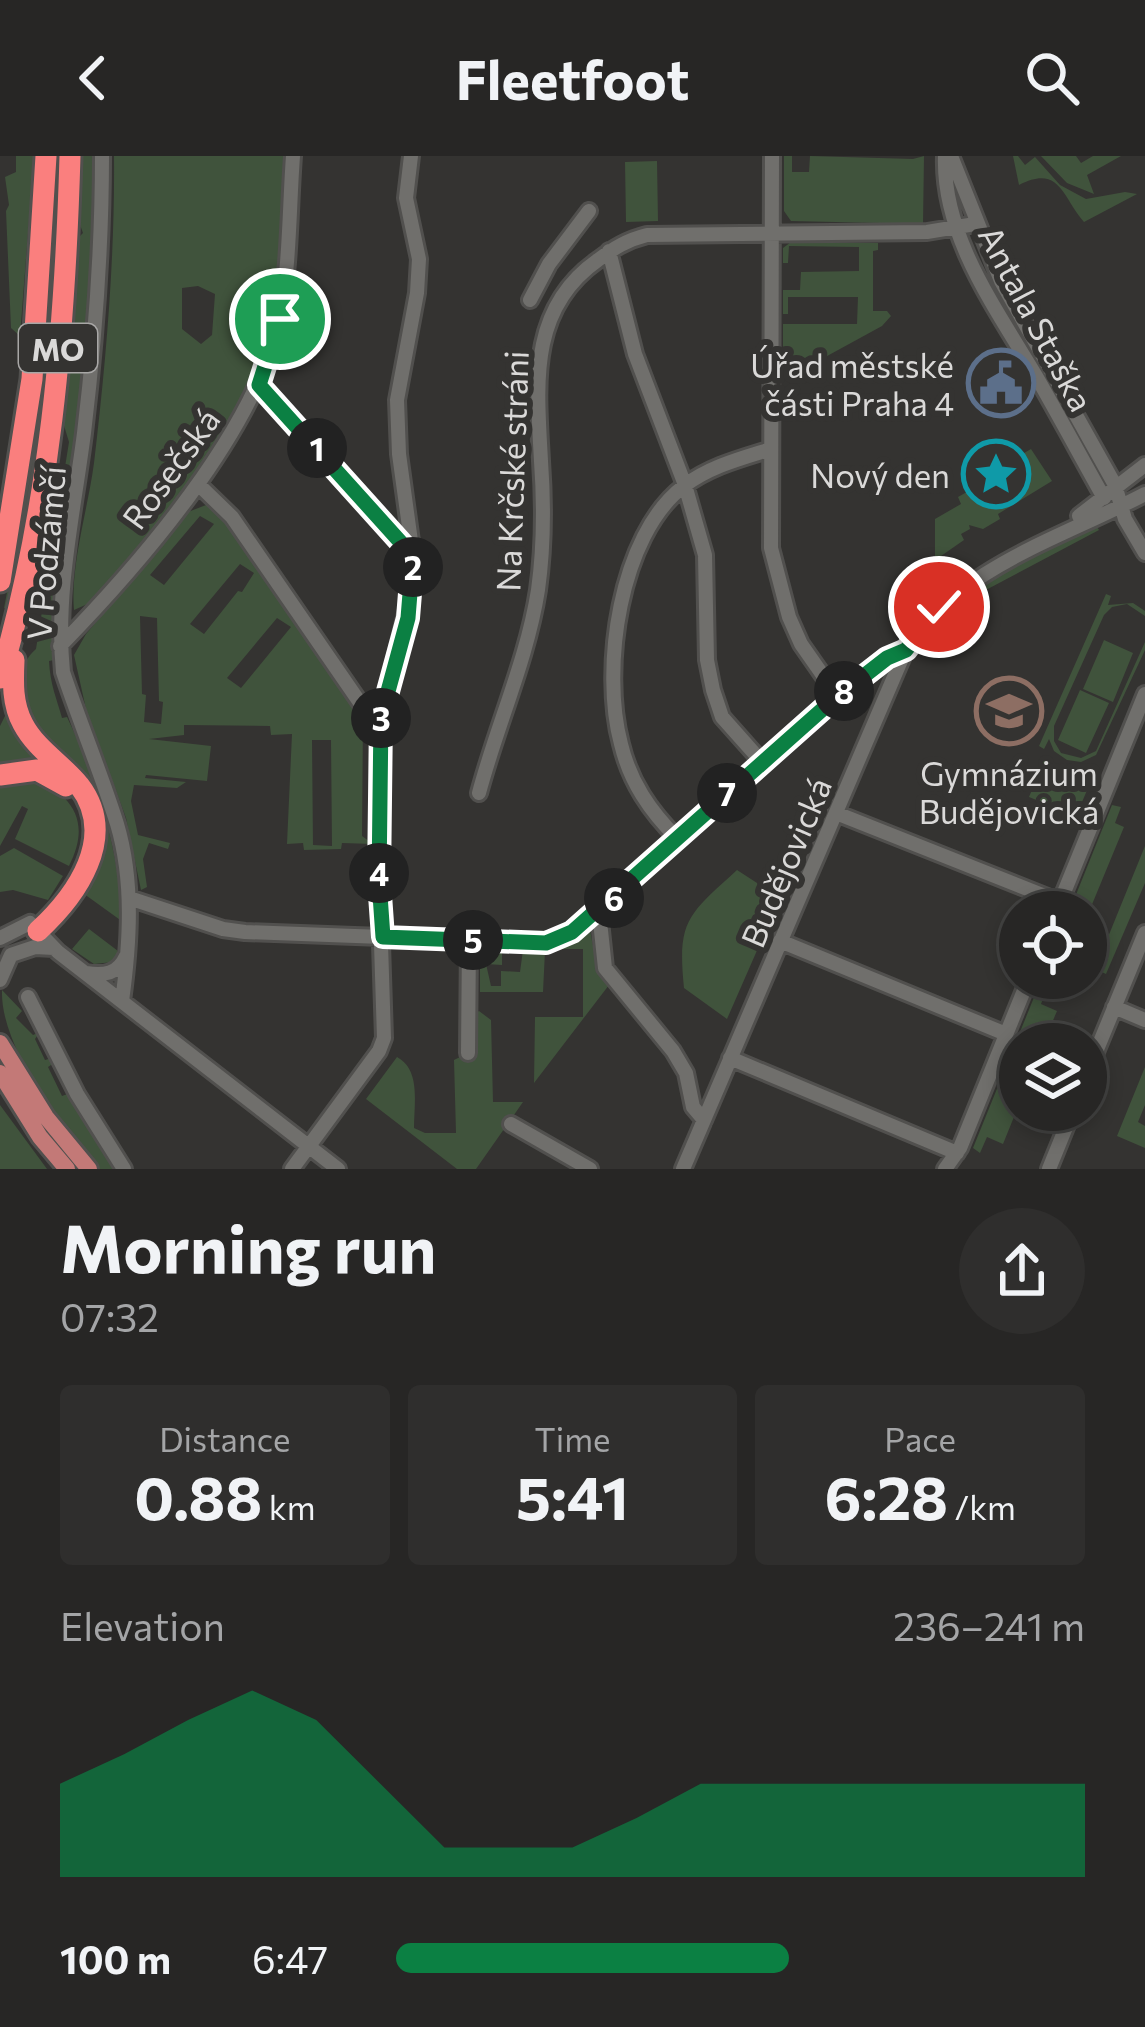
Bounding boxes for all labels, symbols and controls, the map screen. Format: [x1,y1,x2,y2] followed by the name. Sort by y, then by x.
[60,45,126,111] icon: back
[456,45,689,111] text: Fleetfoot
[1019,45,1085,111] icon: search
[971,218,1103,418] street label: Antala Staška
[229,268,331,370] pin
[247,286,313,352] icon: arrive
[19,324,97,372] road number: MO
[750,344,954,423] place label: Úřad městské části Praha 4
[966,348,1036,418] public building icon: Úřad městské části Praha 4
[486,350,536,592] street label: Na Krčské stráni
[113,400,227,536] street label: Rosečská
[287,418,347,478] pin: 1
[310,427,324,468] text: 1
[961,439,1031,509] place icon: Nový den
[810,454,950,495] place label: Nový den
[17,463,73,642] street label: V Podzámčí
[383,537,443,597] pin: 2
[404,546,422,587] text: 2
[888,556,990,658] pin
[906,574,972,640] icon: check
[814,661,874,721] pin: 8
[834,670,854,711] text: 8
[974,676,1044,746] school or university icon: Gymnázium Budějovická
[351,688,411,748] pin: 3
[371,697,391,738] text: 3
[919,752,1099,831] place label: Gymnázium Budějovická
[697,763,757,823] pin: 7
[731,771,839,953] street label: Budějovická
[718,772,736,813] text: 7
[349,843,409,903] pin: 4
[369,852,389,893] text: 4
[584,868,644,928] pin: 6
[604,877,624,918] text: 6
[999,891,1107,1131] map controls
[999,891,1107,999] button: locate
[443,910,503,970] pin: 5
[463,919,483,960] text: 5
[999,1023,1107,1131] button: layers
[60,1206,437,1287] text: Morning run
[959,1208,1085,1334] button: share
[60,1292,159,1340] text: 07:32
[159,1418,290,1459] text: Distance
[535,1418,610,1459] text: Time
[884,1418,956,1459] text: Pace
[134,1459,262,1532] text: 0.88
[516,1459,629,1532] text: 5:41
[824,1459,948,1532] text: 6:28
[262,1486,315,1527] text: km
[948,1486,1016,1527] text: /km
[60,1601,225,1649] text: Elevation
[893,1601,1085,1649] text: 236–241 m
[60,1934,171,1982] text: 100 m
[252,1934,328,1982] text: 6:47

